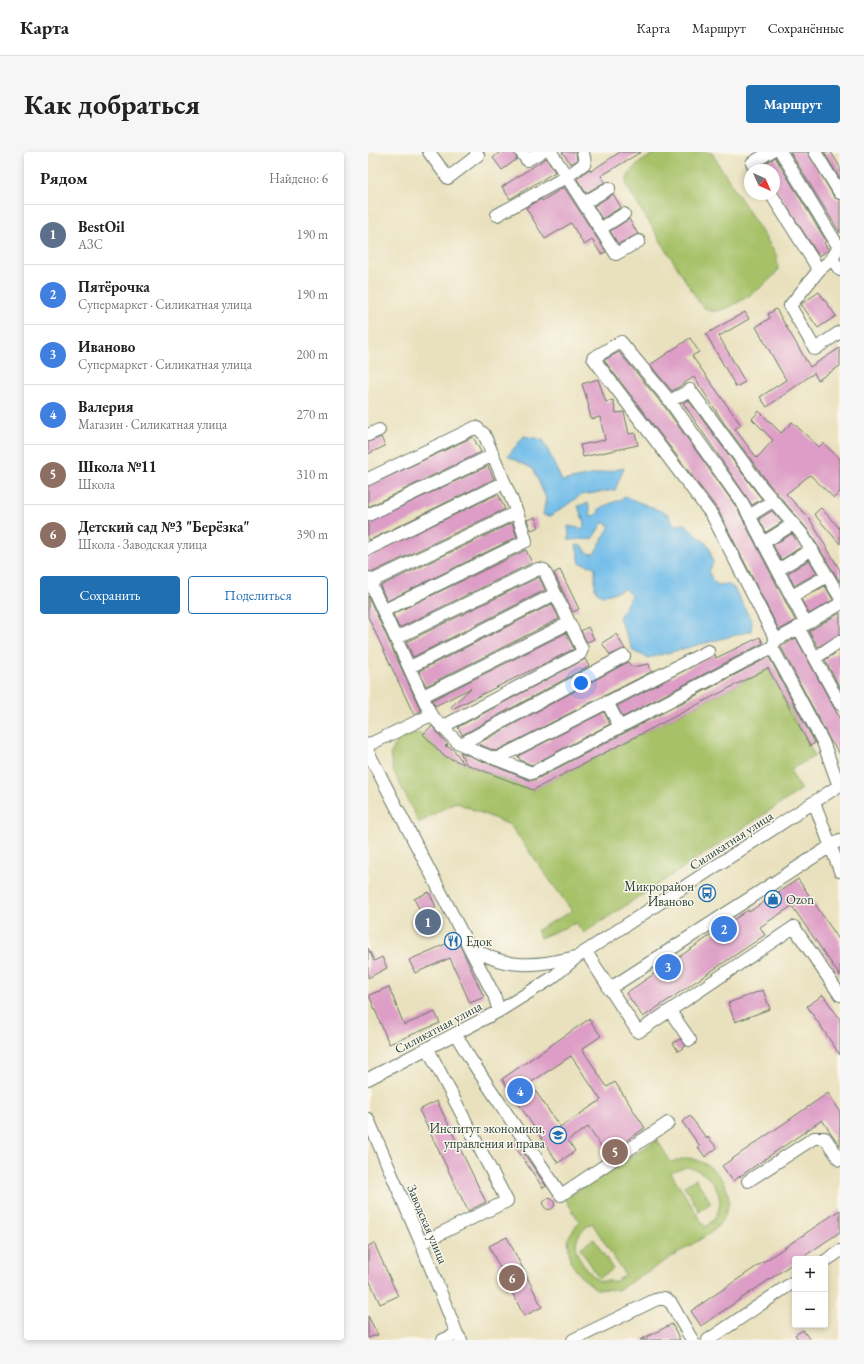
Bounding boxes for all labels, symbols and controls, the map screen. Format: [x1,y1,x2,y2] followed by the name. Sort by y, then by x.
[20,15,69,40] text: Карта
[637,19,670,37] text: Карта
[692,19,746,37] text: Маршрут
[768,19,844,37] text: Сохранённые
[746,85,840,123] button: Маршрут
[24,86,200,122] text: Как добраться
[744,164,780,200] north arrow
[40,167,88,189] text: Рядом
[269,170,328,187] text: Найдено: 6
[78,217,125,236] text: BestOil
[50,226,56,243] text: 1
[297,226,328,243] text: 190 m
[78,236,103,253] text: АЗС
[78,277,150,296] text: Пятёрочка
[50,286,56,303] text: 2
[297,286,328,303] text: 190 m
[78,296,252,313] text: Супермаркет · Силикатная улица
[78,337,135,356] text: Иваново
[50,346,56,363] text: 3
[297,346,328,363] text: 200 m
[78,356,252,373] text: Супермаркет · Силикатная улица
[78,397,134,416] text: Валерия
[50,406,56,423] text: 4
[297,406,328,423] text: 270 m
[78,416,227,433] text: Магазин · Силикатная улица
[78,457,157,476] text: Школа №11
[50,466,56,483] text: 5
[297,466,328,483] text: 310 m
[78,476,115,493] text: Школа
[78,517,249,536] text: Детский сад №3 "Берёзка"
[50,526,56,543] text: 6
[297,526,328,543] text: 390 m
[78,536,207,553] text: Школа · Заводская улица
[40,576,180,614] button: Сохранить
[188,576,328,614] button: Поделиться
[571,673,591,693] your location
[686,807,777,874] street label: Силикатная улица
[624,878,694,910] place label: Микрорайон Иваново
[697,883,717,903] bus stop icon: Микрорайон Иваново
[763,889,783,909] shop icon: Ozon
[786,891,814,908] place label: Ozon
[415,907,441,937] pin: 1
[711,914,737,944] pin: 2
[443,931,463,951] restaurant icon: Едок
[466,933,493,950] place label: Едок
[655,952,681,982] pin: 3
[392,997,486,1058] street label: Силикатная улица
[507,1076,533,1106] pin: 4
[430,1120,546,1152] place label: Институт экономики, управления и права
[548,1125,568,1145] school or university icon: Институт экономики, управления и права
[602,1137,628,1167] pin: 5
[403,1182,452,1267] street label: Заводская улица
[792,1256,828,1328] map controls
[792,1256,828,1292] button: +
[499,1263,525,1293] pin: 6
[792,1292,828,1328] button: −

